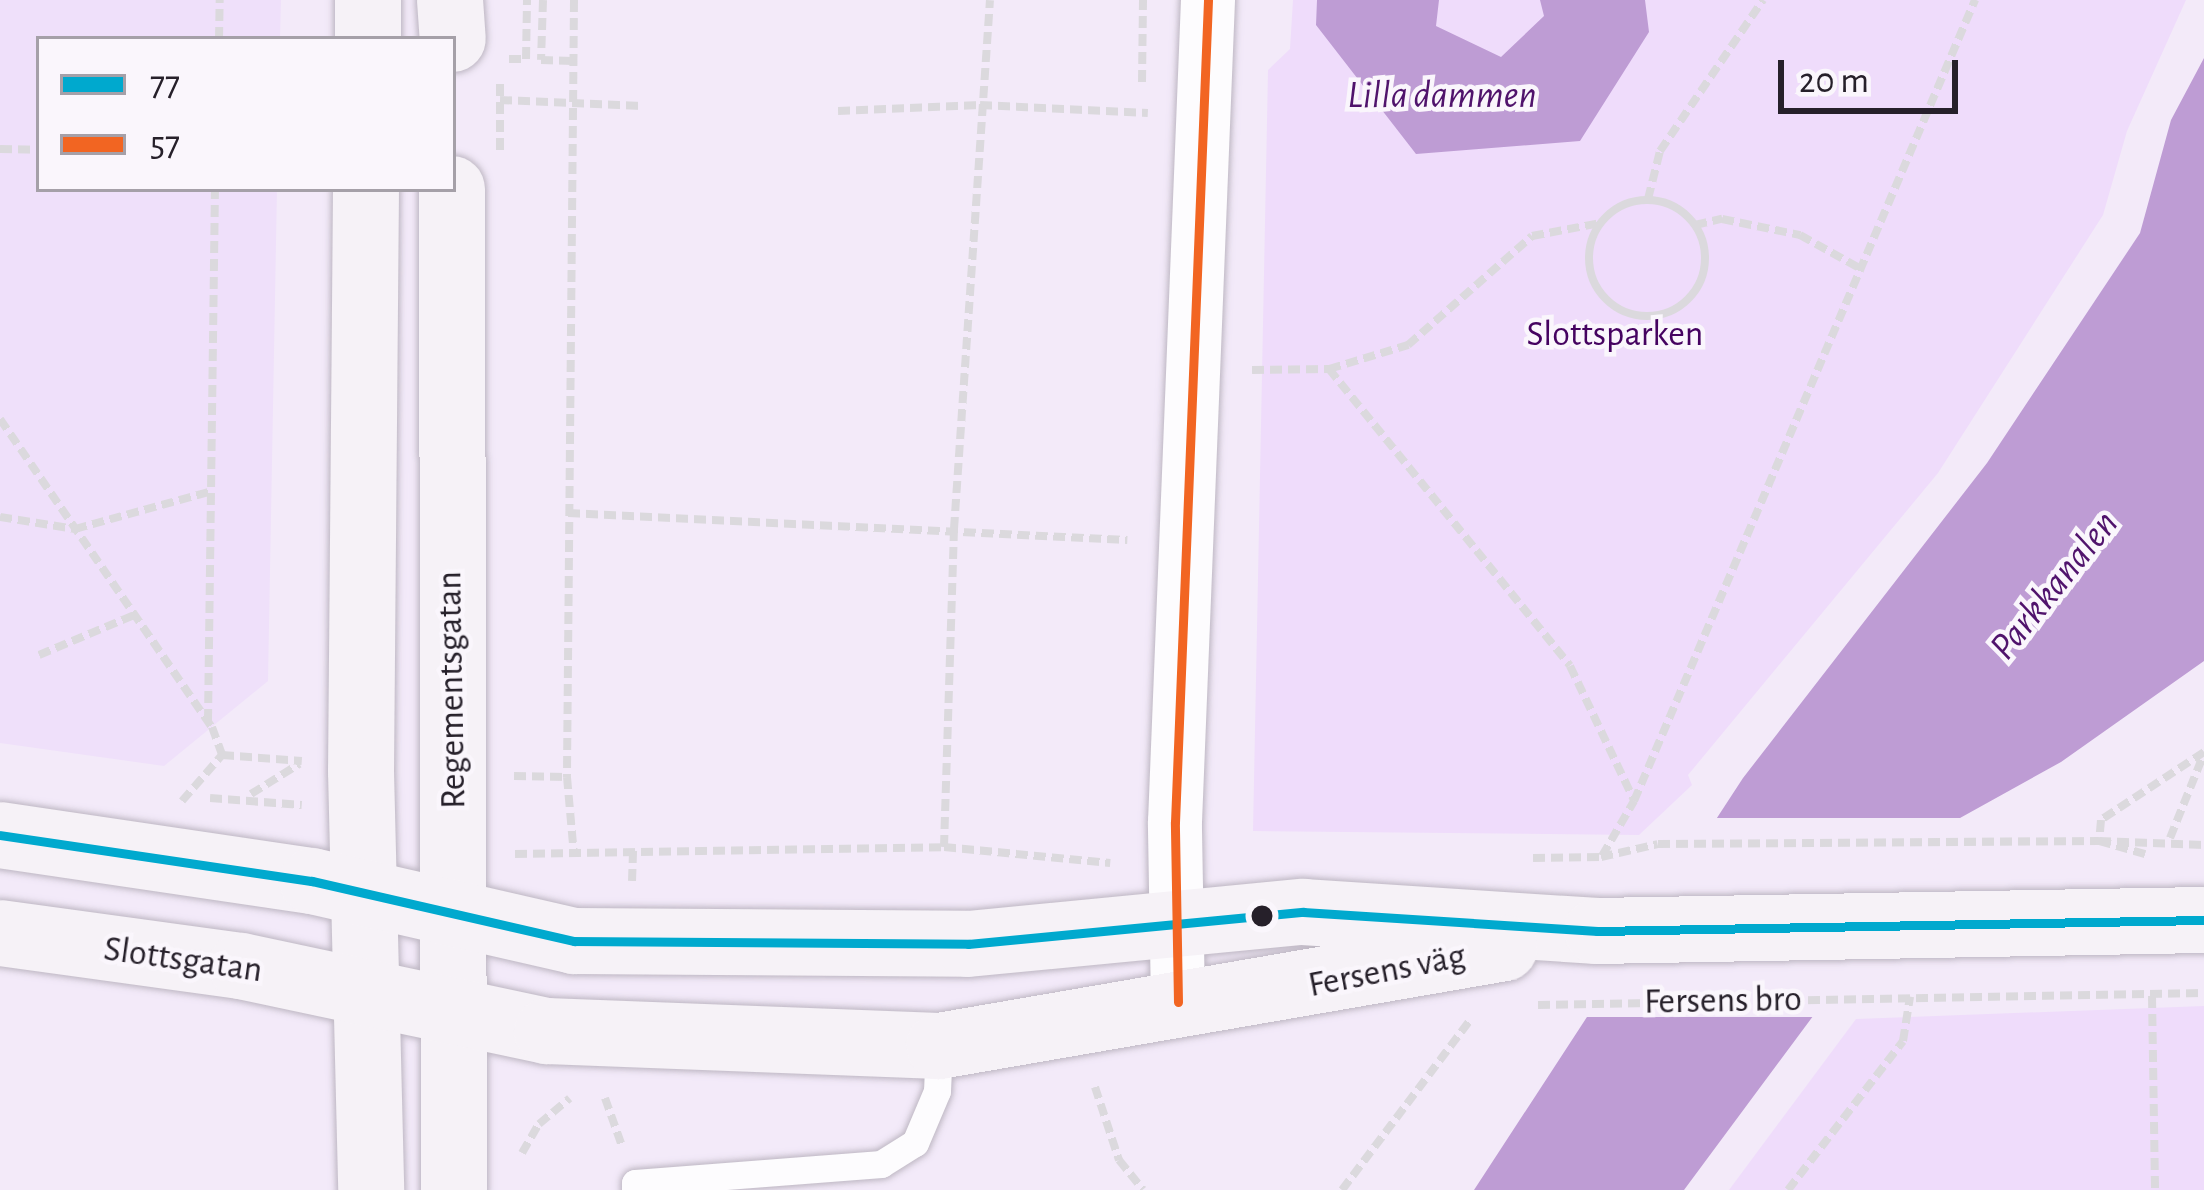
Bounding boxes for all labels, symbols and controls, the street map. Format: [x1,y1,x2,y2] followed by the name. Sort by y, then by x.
[36,36,456,192] legend
[1784,36,1964,110] scale bar
[1799,63,1869,99] text: 20 m
[150,66,180,102] text: 77
[1347,73,1537,119] water label: Lilla dammen
[150,126,180,162] text: 57
[1527,313,1703,357] park label: Slottsparken
[1981,502,2129,670] water label: Parkkanalen
[428,571,476,809] street label: Regementsgatan
[1251,905,1273,927] unlabelled marker
[101,928,265,992] street label: Slottsgatan
[1305,935,1469,1007] street label: Fersens väg
[1644,978,1802,1024] street label: Fersens bro

